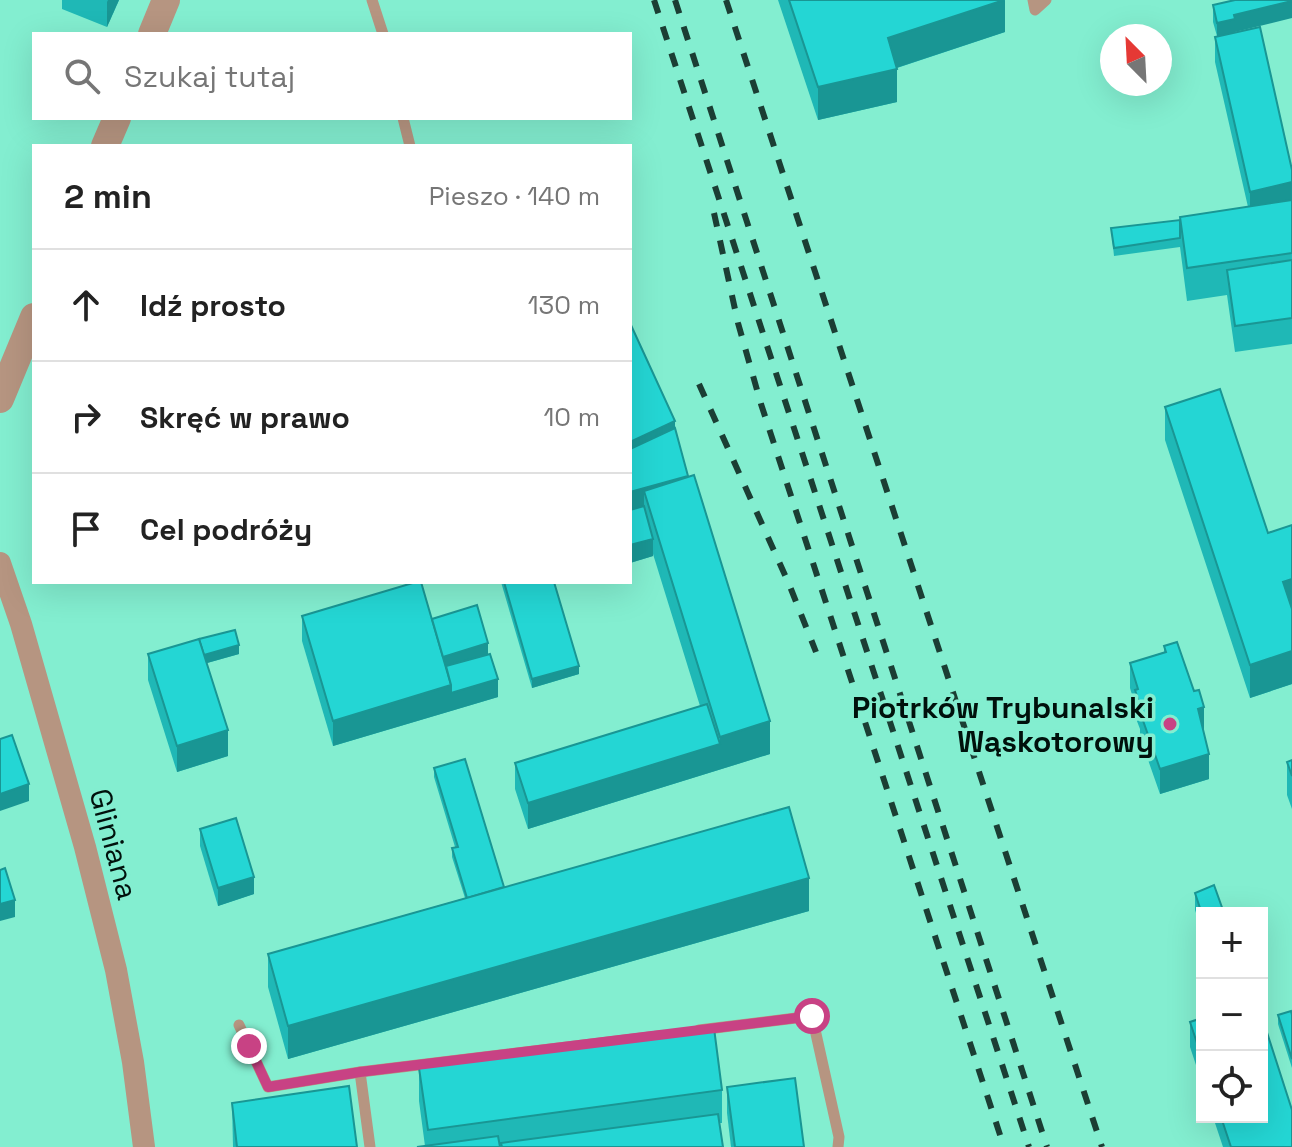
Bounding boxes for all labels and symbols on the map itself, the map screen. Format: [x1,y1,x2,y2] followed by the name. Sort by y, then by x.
[1100,24,1172,96] north arrow
[852,688,1154,761] place label: Piotrków Trybunalski Wąskotorowy
[1161,715,1179,733] marker: Piotrków Trybunalski Wąskotorowy
[81,784,147,904] street label: Gliniana
[794,998,830,1034] route start
[231,1028,267,1064] route end

